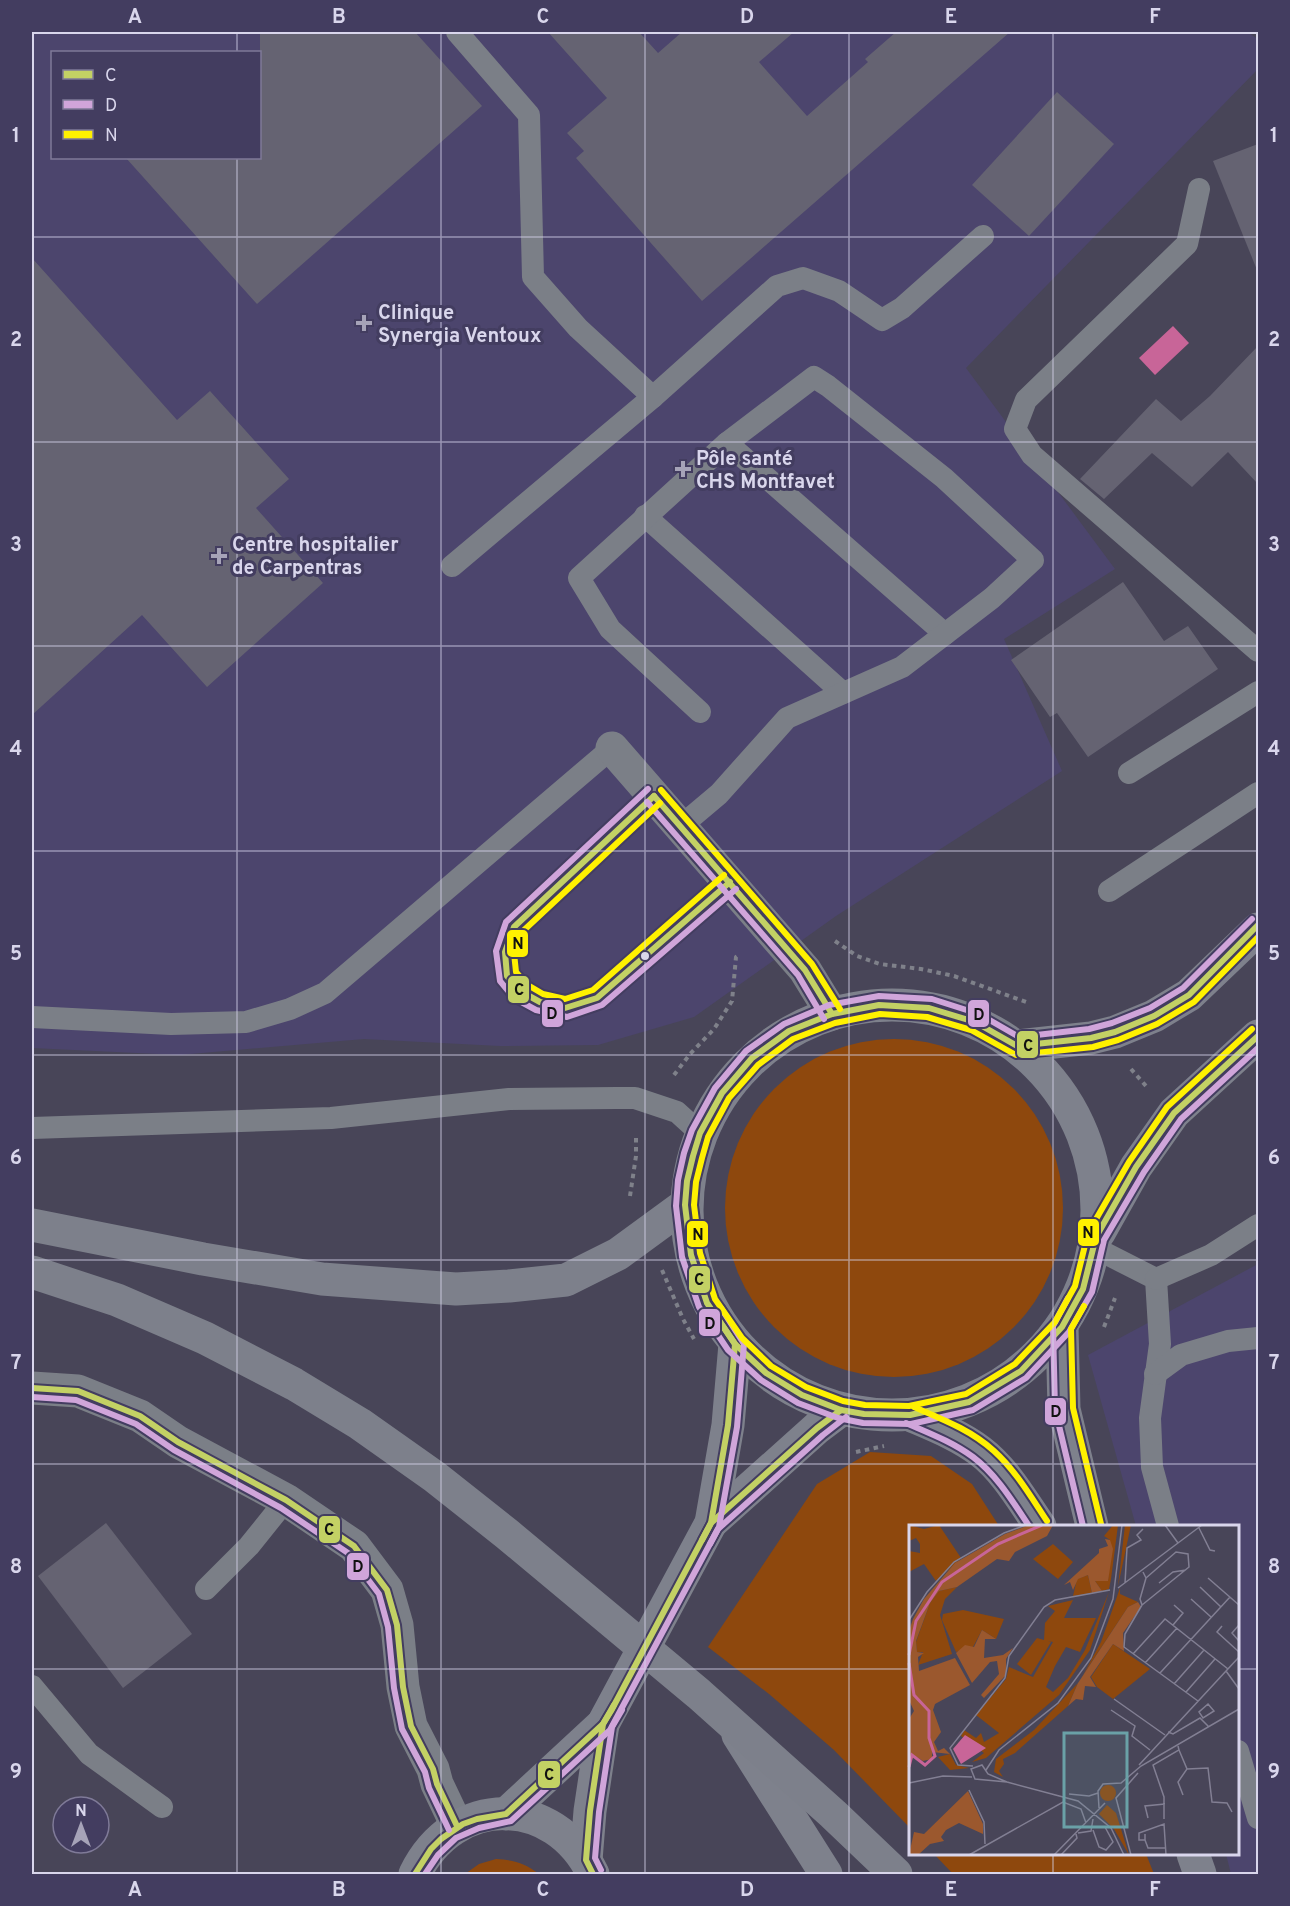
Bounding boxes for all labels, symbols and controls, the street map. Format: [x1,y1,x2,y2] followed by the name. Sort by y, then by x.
[128,5,142,31] text: A
[332,5,346,31] text: B
[537,5,549,31] text: C
[740,5,754,31] text: D
[945,5,957,31] text: E
[1149,5,1161,31] text: F
[51,51,261,159] legend
[105,65,117,88] text: C
[105,95,117,118] text: D
[12,124,20,150] text: 1
[1270,124,1278,150] text: 1
[105,125,118,148] text: N
[378,301,541,350] place label: Clinique Synergia Ventoux
[355,314,373,332] marker: Clinique Synergia Ventoux
[10,328,22,354] text: 2
[1268,328,1280,354] text: 2
[696,447,835,496] place label: Pôle santé CHS Montfavet
[674,460,692,478] marker: Pôle santé CHS Montfavet
[10,533,22,559] text: 3
[232,533,399,582] place label: Centre hospitalier de Carpentras
[1268,533,1280,559] text: 3
[210,547,228,565] marker: Centre hospitalier de Carpentras
[10,737,22,763] text: 4
[1268,737,1280,763] text: 4
[506,929,529,958] line badge: N
[512,935,524,955] text: N
[10,942,22,968] text: 5
[1268,942,1280,968] text: 5
[639,950,651,962] unlabelled marker
[507,975,530,1004] line badge: C
[514,981,524,1001] text: C
[541,999,564,1028] line badge: D
[967,999,990,1028] line badge: D
[546,1005,558,1025] text: D
[973,1006,985,1026] text: D
[1016,1030,1039,1059] line badge: C
[1023,1037,1033,1057] text: C
[10,1146,22,1172] text: 6
[1268,1146,1280,1172] text: 6
[1077,1218,1100,1247] line badge: N
[686,1220,709,1248] line badge: N
[1082,1224,1094,1244] text: N
[692,1226,704,1246] text: N
[688,1265,711,1294] line badge: C
[694,1271,704,1291] text: C
[698,1308,721,1337] line badge: D
[704,1315,716,1335] text: D
[11,1351,21,1377] text: 7
[1269,1351,1279,1377] text: 7
[1044,1397,1067,1426] line badge: D
[1050,1403,1062,1423] text: D
[318,1515,341,1544] line badge: C
[324,1521,334,1541] text: C
[909,1525,1239,1855] inset map
[346,1552,370,1581] line badge: D
[10,1555,22,1581] text: 8
[1268,1555,1280,1581] text: 8
[352,1558,364,1578] text: D
[10,1760,22,1786] text: 9
[537,1760,561,1789] line badge: C
[1268,1760,1280,1786] text: 9
[544,1766,554,1786] text: C
[51,1795,111,1855] north arrow
[75,1802,87,1822] text: N
[128,1878,142,1904] text: A
[332,1878,346,1904] text: B
[537,1878,549,1904] text: C
[740,1878,754,1904] text: D
[945,1878,957,1904] text: E
[1149,1878,1161,1904] text: F

